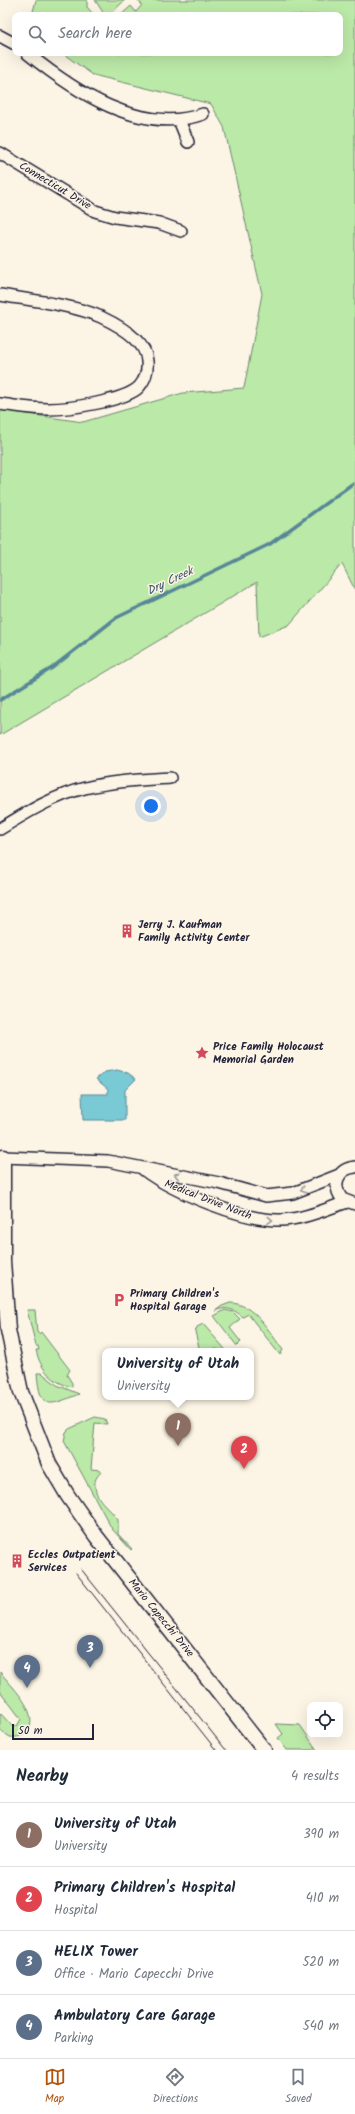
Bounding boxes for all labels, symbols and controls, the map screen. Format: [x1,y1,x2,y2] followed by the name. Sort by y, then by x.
[12,12,343,56] search box
[58,22,132,46] text: Search here
[26,23,48,45] icon: search
[15,157,95,215] street label: Connecticut Drive
[143,561,199,600] water label: Dry Creek
[141,796,161,816] your location
[138,916,250,947] place label: Jerry J. Kaufman Family Activity Center
[119,923,135,939] building icon: Jerry J. Kaufman Family Activity Center
[213,1038,325,1069] place label: Price Family Holocaust Memorial Garden
[194,1045,210,1061] place icon: Price Family Holocaust Memorial Garden
[174,1171,180,1179] one-way arrow
[162,1175,254,1225] street label: Medical Drive North
[300,1185,307,1194] one-way arrow
[267,1215,273,1224] one-way arrow
[130,1285,220,1316] place label: Primary Children's Hospital Garage
[111,1292,127,1308] parking icon: Primary Children's Hospital Garage
[102,1348,254,1400] popup
[117,1352,239,1376] text: University of Utah
[117,1376,170,1397] text: University
[165,1413,191,1446] pin: 1
[231,1436,257,1469] pin: 2
[28,1546,116,1577] place label: Eccles Outpatient Services
[9,1553,25,1569] building icon: Eccles Outpatient Services
[123,1575,199,1661] street label: Mario Capecchi Drive
[77,1635,103,1668] pin: 3
[14,1655,40,1688] pin: 4
[307,1702,343,1738] map controls
[307,1702,343,1738] button: locate
[12,1722,94,1741] scale bar
[18,1722,43,1740] text: 50 m
[16,1763,68,1790] text: Nearby
[291,1766,339,1787] text: 4 results
[54,1812,176,1836] text: University of Utah
[27,1824,31,1845] text: 1
[303,1824,339,1845] text: 390 m
[54,1836,107,1857] text: University
[54,1876,235,1900] text: Primary Children's Hospital
[25,1888,33,1909] text: 2
[306,1888,339,1909] text: 410 m
[54,1900,98,1921] text: Hospital
[54,1940,138,1964] text: HELIX Tower
[25,1952,33,1973] text: 3
[302,1952,339,1973] text: 520 m
[54,1964,214,1985] text: Office · Mario Capecchi Drive
[54,2004,215,2028] text: Ambulatory Care Garage
[25,2016,33,2037] text: 4
[303,2016,339,2037] text: 540 m
[54,2028,94,2049] text: Parking
[44,2066,66,2108] tab: Map
[153,2066,198,2108] tab: Directions
[285,2066,311,2108] tab: Saved

